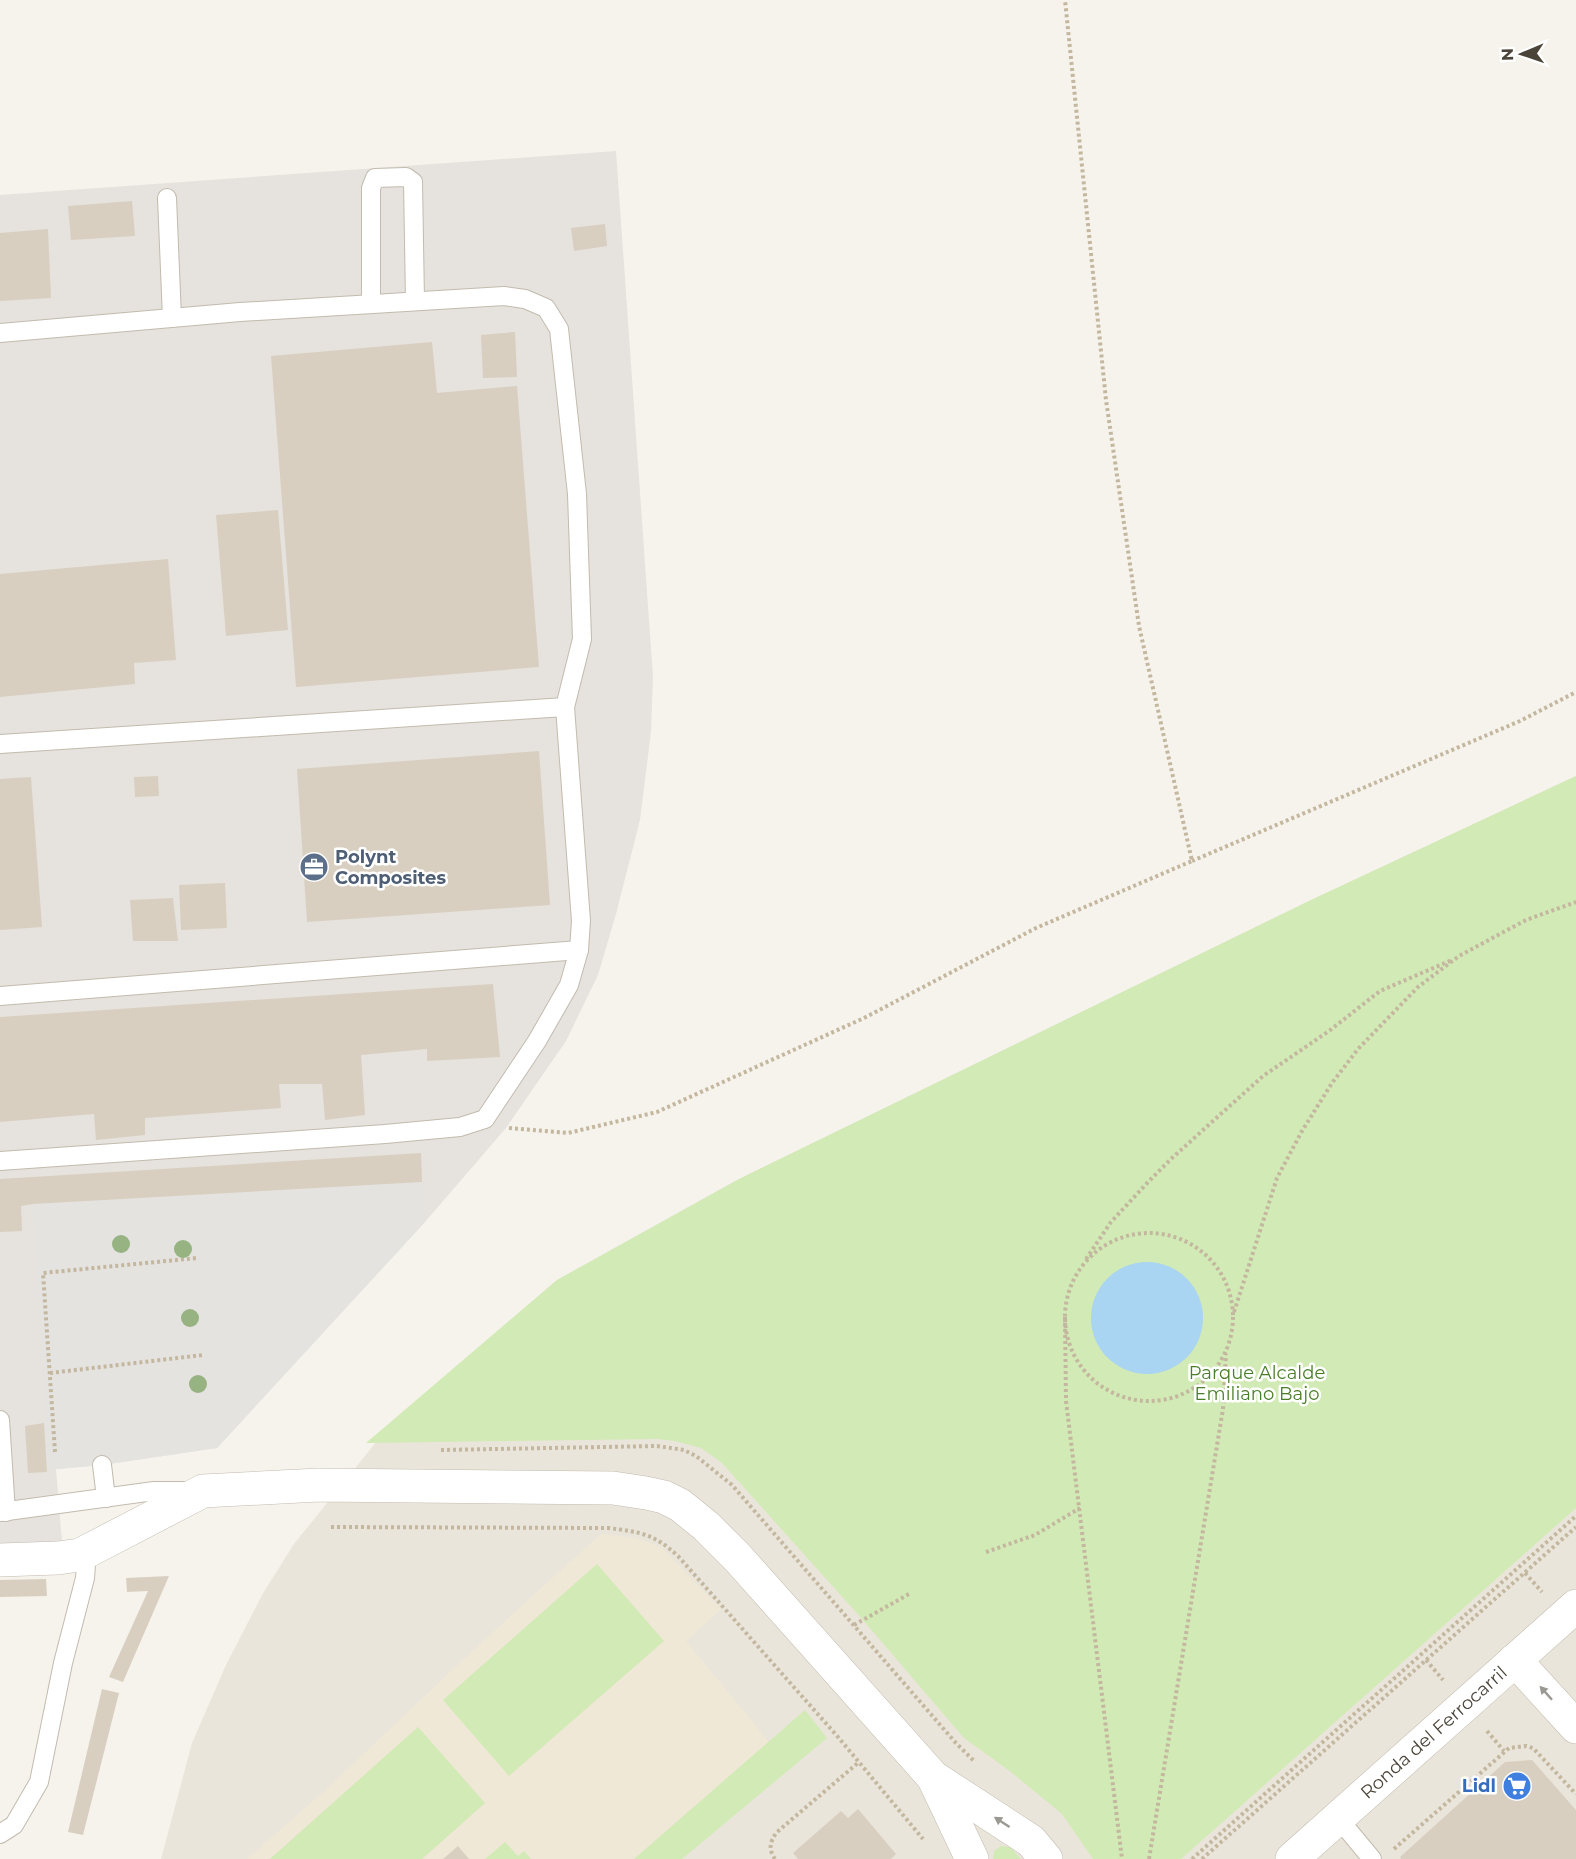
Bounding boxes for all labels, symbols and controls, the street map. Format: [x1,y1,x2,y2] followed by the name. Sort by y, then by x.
[1492,24,1552,84] north arrow
[1498,48,1517,61] text: N
[335,846,446,889] place label: Polynt Composites
[298,851,330,883] office icon: Polynt Composites
[1189,1362,1325,1405] park label: Parque Alcalde Emiliano Bajo
[1356,1662,1512,1804] street label: Ronda del Ferrocarril
[1540,1686,1553,1701] one-way arrow
[1501,1770,1533,1802] supermarket icon: Lidl
[1462,1775,1496,1797] place label: Lidl
[994,1816,1010,1828] one-way arrow

